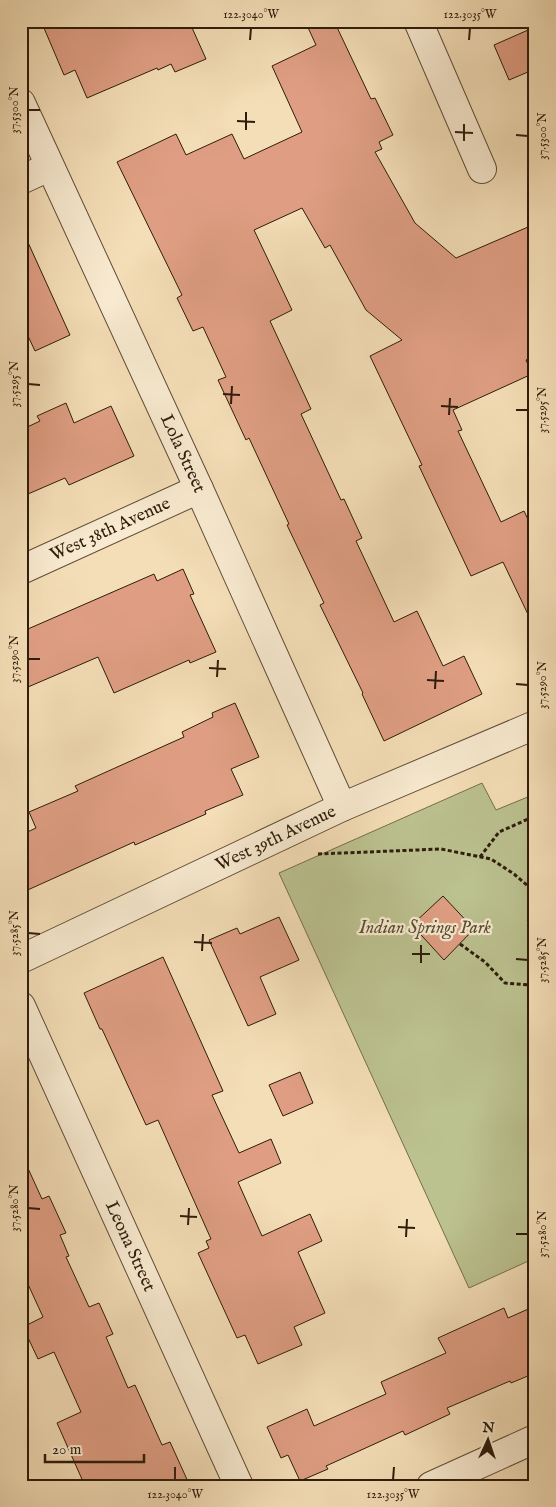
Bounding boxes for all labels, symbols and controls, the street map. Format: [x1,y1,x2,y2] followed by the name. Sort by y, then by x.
[223,7,279,22] text: 122.3040°W
[444,7,497,22] text: 122.3035°W
[7,86,22,134] text: 37.5300°N
[535,112,550,160] text: 37.5300°N
[7,360,22,407] text: 37.5295°N
[535,386,550,433] text: 37.5295°N
[155,411,211,496] street label: Lola Street
[46,492,174,567] street label: West 38th Avenue
[7,634,22,683] text: 37.5290°N
[535,660,550,709] text: 37.5290°N
[212,800,340,877] street label: West 39th Avenue
[7,909,22,956] text: 37.5285°N
[358,917,491,940] park label: Indian Springs Park
[535,936,550,983] text: 37.5285°N
[7,1184,22,1232] text: 37.5280°N
[100,1197,161,1295] street label: Leona Street
[535,1210,550,1258] text: 37.5280°N
[464,1414,514,1464] north arrow
[481,1419,495,1437] text: N
[45,1432,144,1464] scale bar
[52,1440,82,1459] text: 20 m
[147,1487,203,1502] text: 122.3040°W
[367,1487,420,1502] text: 122.3035°W

